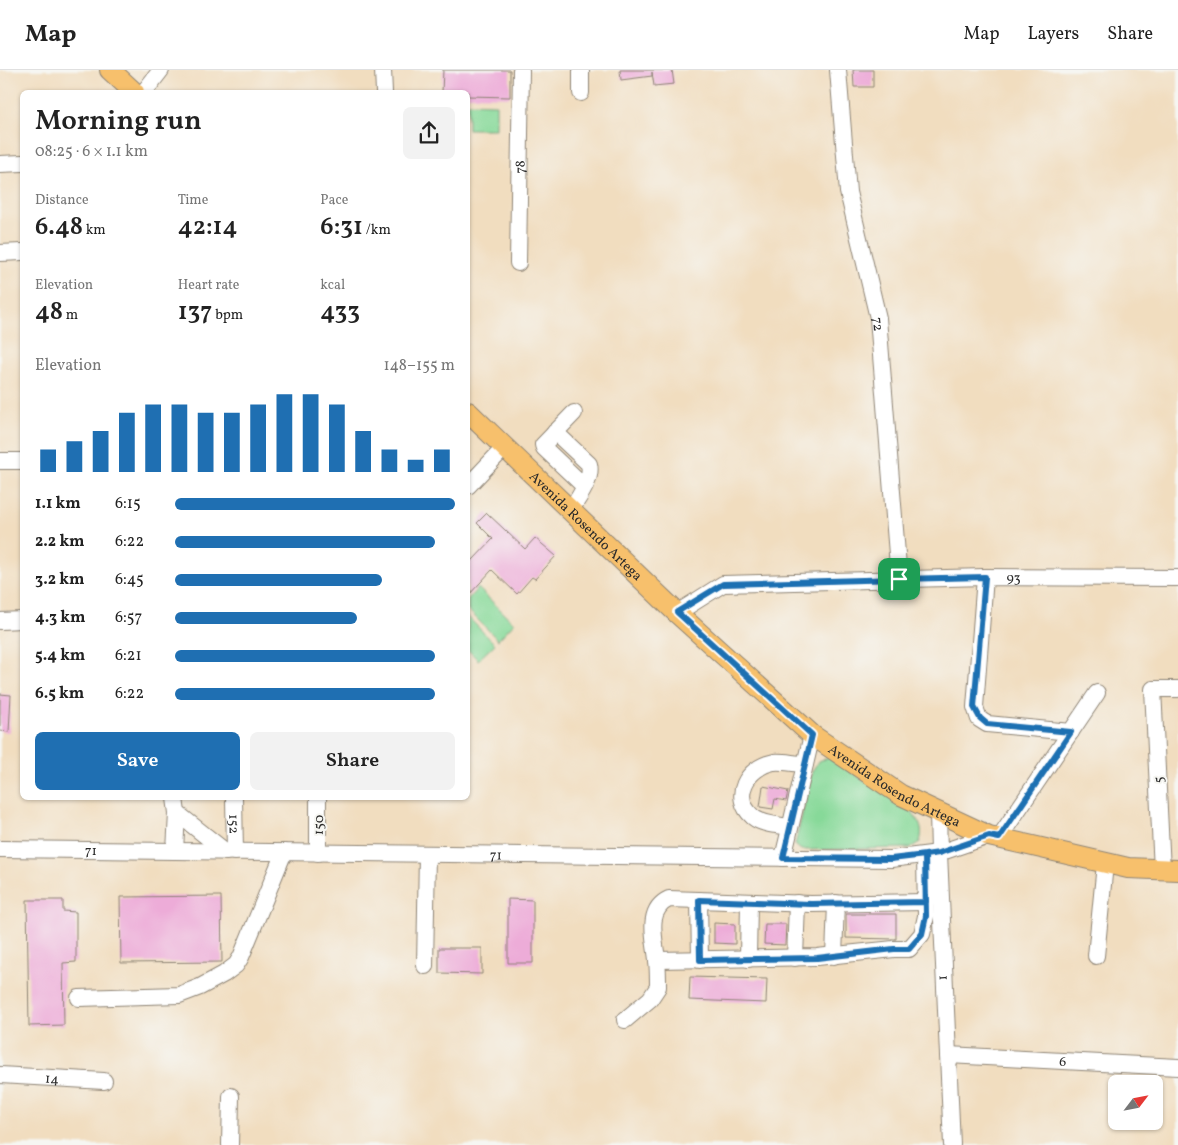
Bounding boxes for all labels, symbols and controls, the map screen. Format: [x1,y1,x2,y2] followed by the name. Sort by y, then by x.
[25,18,76,52] text: Map
[963,22,999,47] text: Map
[1027,22,1079,47] text: Layers
[1107,22,1153,47] text: Share
[35,102,202,141] text: Morning run
[403,107,455,159] button: share
[35,141,148,163] text: 08:25 · 6 × 1.1 km
[511,160,531,174] street label: 78
[35,191,89,210] text: Distance
[178,191,208,210] text: Time
[320,191,348,210] text: Pace
[35,210,83,245] text: 6.48
[178,210,237,245] text: 42:14
[320,210,363,245] text: 6:31
[83,221,106,240] text: km
[363,221,391,240] text: /km
[35,276,93,295] text: Elevation
[178,276,239,295] text: Heart rate
[320,276,345,295] text: kcal
[35,295,63,330] text: 48
[178,295,212,330] text: 137
[320,295,360,330] text: 433
[63,306,78,325] text: m
[212,306,243,325] text: bpm
[867,316,887,332] street label: 72
[35,355,102,377] text: Elevation
[383,355,455,377] text: 148–155 m
[524,468,646,586] street label: Avenida Rosendo Artega
[35,493,81,515] text: 1.1 km
[115,493,141,515] text: 6:15
[35,531,85,553] text: 2.2 km
[115,531,144,553] text: 6:22
[878,558,920,600] pin
[885,565,913,593] icon: arrive
[35,569,84,591] text: 3.2 km
[115,569,144,591] text: 6:45
[1006,569,1021,588] street label: 93
[35,607,85,629] text: 4.3 km
[115,607,142,629] text: 6:57
[35,645,85,667] text: 5.4 km
[115,645,142,667] text: 6:21
[35,683,84,705] text: 6.5 km
[115,683,144,705] text: 6:22
[35,732,240,790] button: Save
[250,732,455,790] button: Share
[824,741,963,832] street label: Avenida Rosendo Artega
[1150,776,1169,784] street label: 5
[223,814,243,834] street label: 152
[310,815,329,835] street label: 150
[85,842,97,861] street label: 71
[490,846,502,866] street label: 71
[933,975,953,981] street label: 1
[1059,1053,1067,1072] street label: 6
[44,1070,59,1089] street label: 14
[1108,1075,1162,1130] north arrow
[1108,1075,1163,1130] map controls

